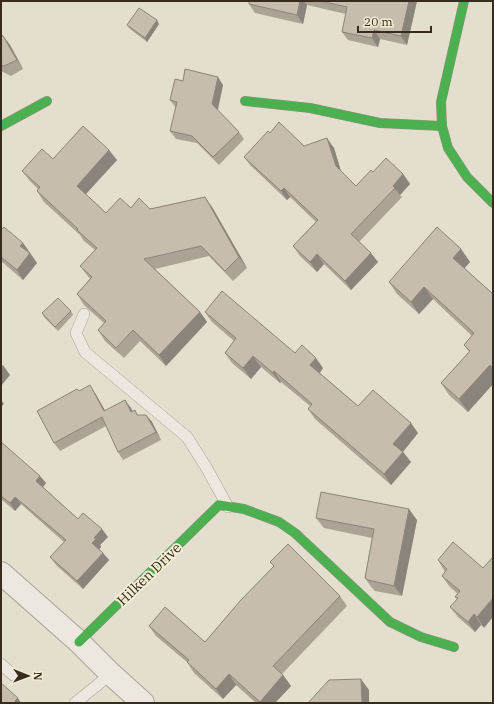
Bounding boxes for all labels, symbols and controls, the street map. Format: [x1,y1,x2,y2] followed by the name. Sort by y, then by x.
[358,8,431,34] scale bar
[364,14,393,29] text: 20 m
[113,539,185,609] street label: Hilken Drive
[8,656,48,696] north arrow
[31,672,45,681] text: N

